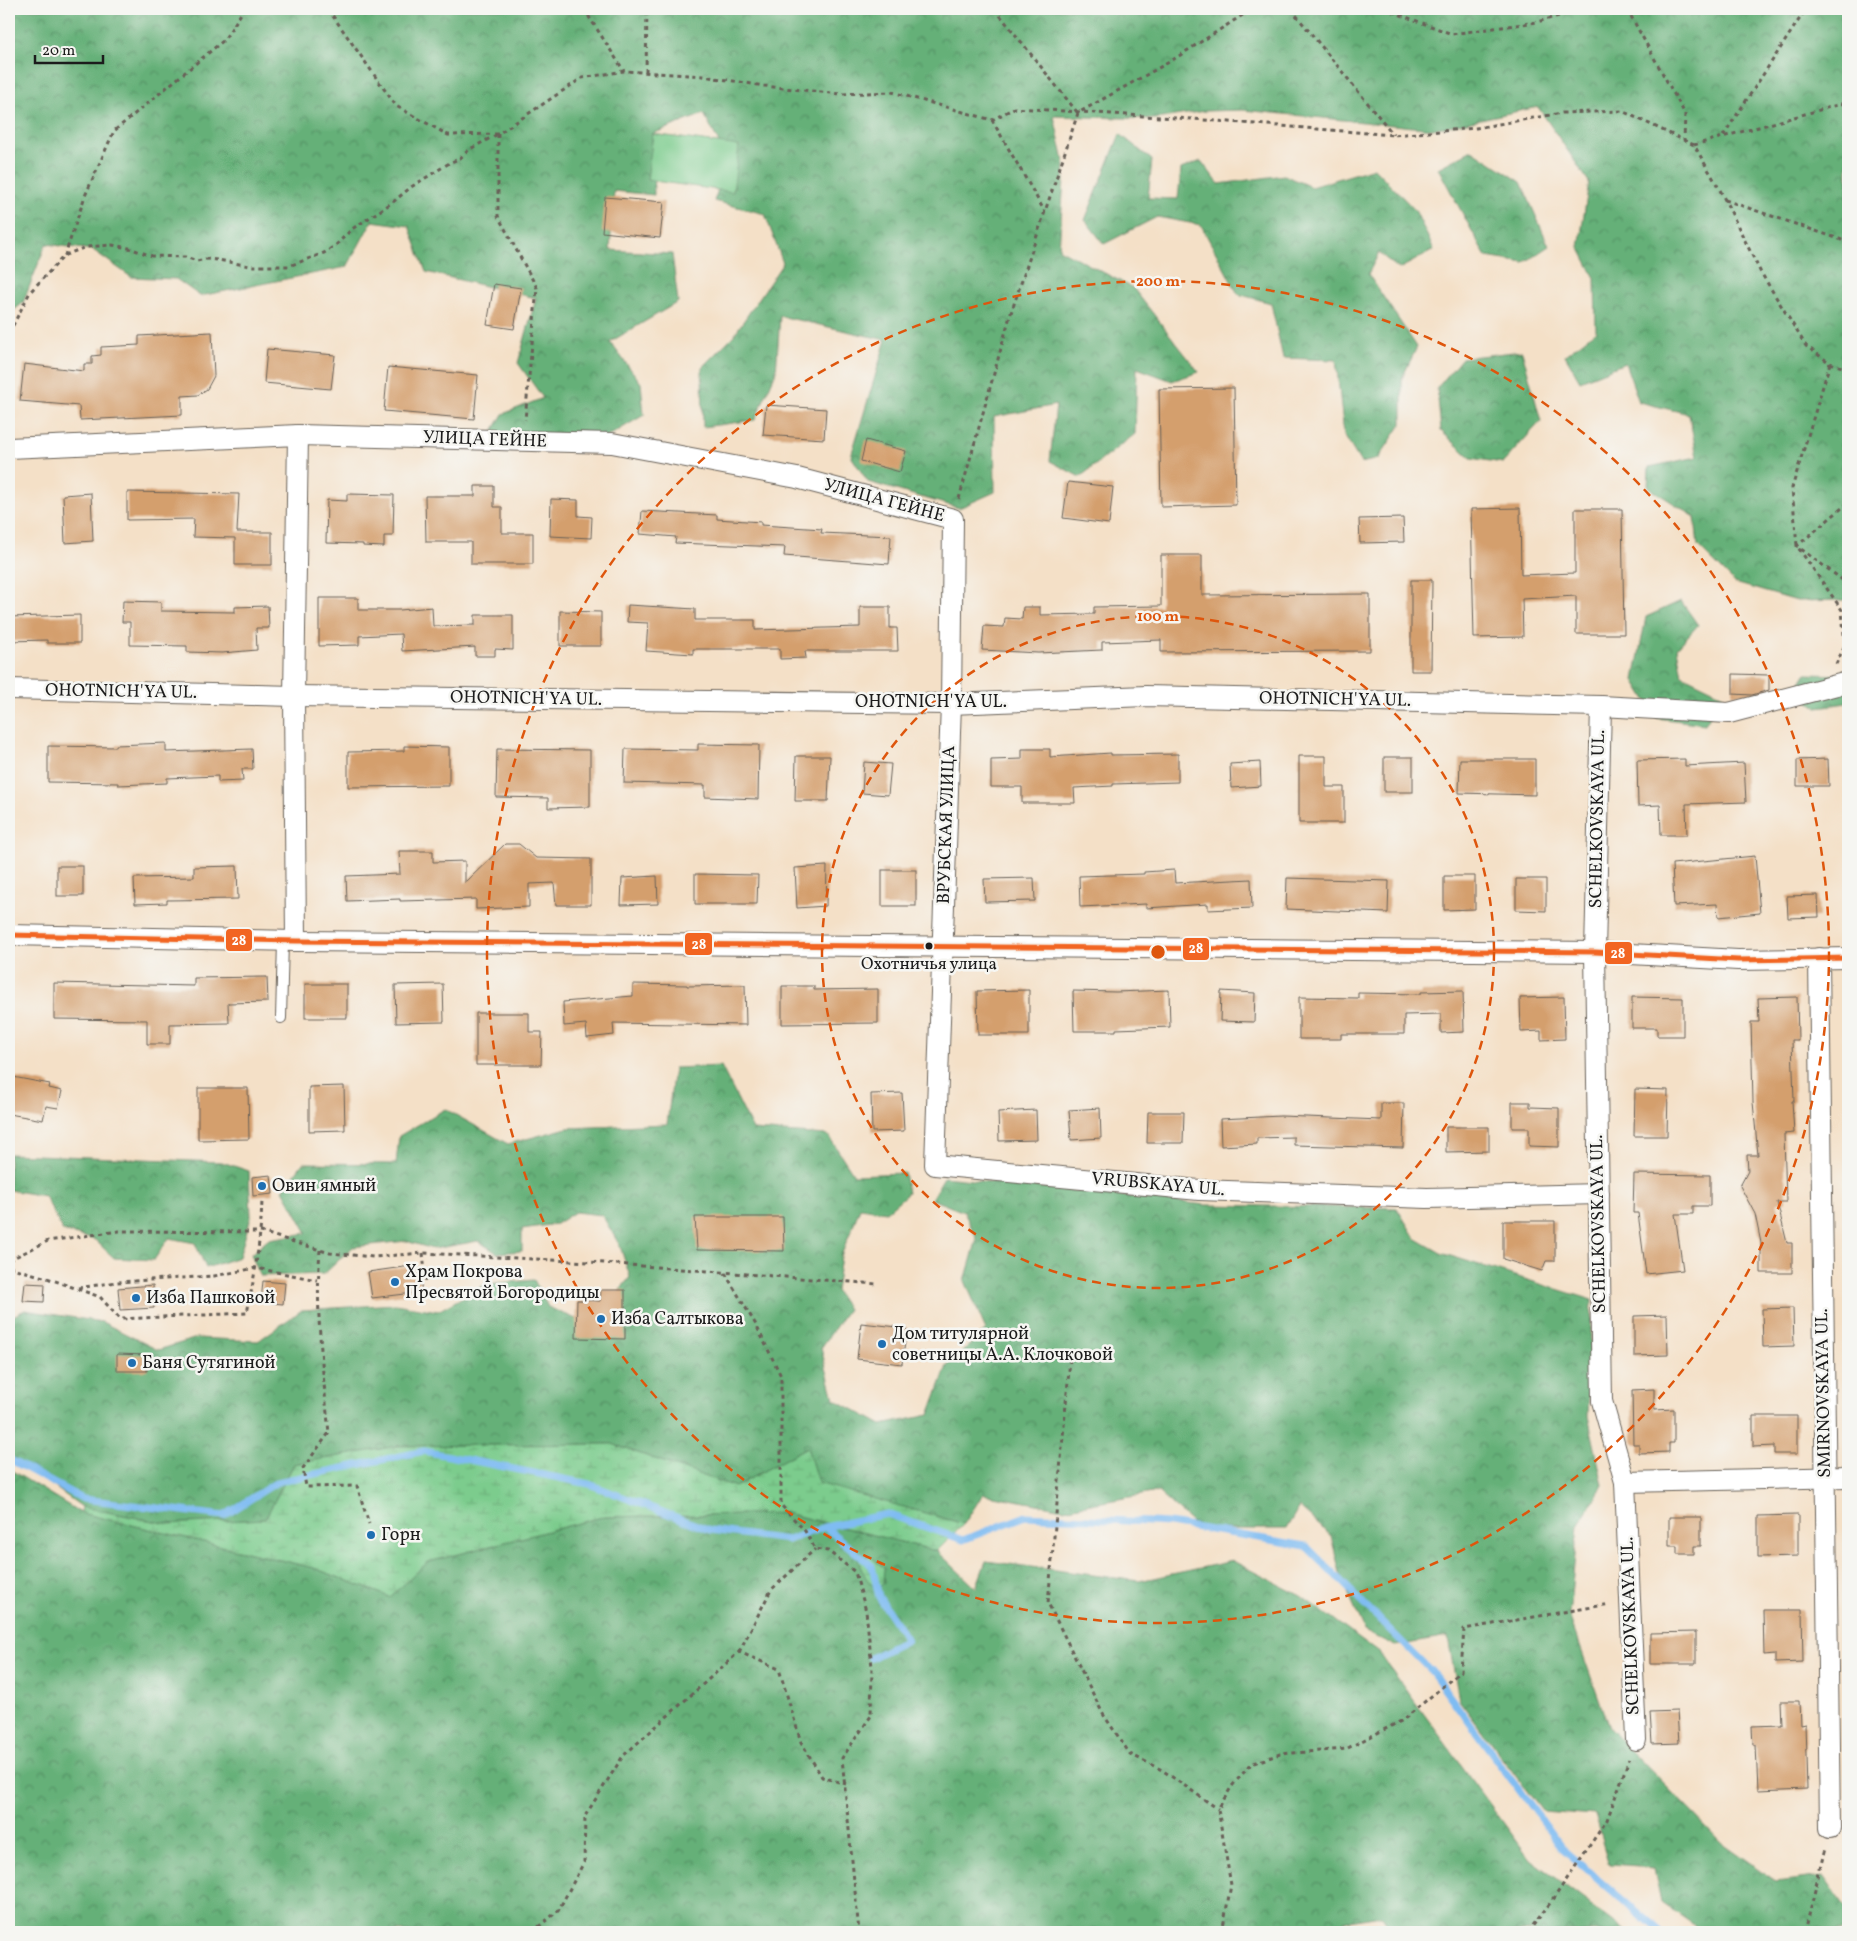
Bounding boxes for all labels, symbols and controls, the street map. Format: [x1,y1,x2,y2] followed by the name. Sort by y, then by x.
[35,32,102,64] scale bar
[42,41,75,62] text: 20 m
[1136,272,1180,293] text: 200 m
[422,425,548,455] street label: УЛИЦА ГЕЙНЕ
[821,473,947,529] street label: УЛИЦА ГЕЙНЕ
[1137,607,1180,628] text: 100 m
[45,678,197,706] street label: OHOTNICH'YA UL.
[450,685,602,713] street label: OHOTNICH'YA UL.
[1259,686,1411,714] street label: OHOTNICH'YA UL.
[855,690,1007,715] street label: OHOTNICH'YA UL.
[1584,729,1612,909] street label: SCHELKOVSKAYA UL.
[932,745,962,905] street label: ВРУБСКАЯ УЛИЦА
[225,928,253,952] line badge: 28
[232,932,246,951] text: 28
[684,932,713,956] line badge: 28
[692,936,706,955] text: 28
[1182,937,1210,961] line badge: 28
[1189,940,1203,959] text: 28
[924,941,934,951] marker: Охотничья улица
[1604,941,1633,965] line badge: 28
[1149,943,1167,961] centre of rings
[1611,945,1625,964] text: 28
[861,953,997,976] place label: Охотничья улица
[1585,1134,1613,1314] street label: SCHELKOVSKAYA UL.
[1090,1167,1226,1203] street label: VRUBSKAYA UL.
[272,1174,376,1199] place label: Овин ямный
[256,1180,268,1192] marker: Овин ямный
[405,1260,600,1306] place label: Храм Покрова Пресвятой Богородицы
[389,1276,401,1288] marker: Храм Покрова Пресвятой Богородицы
[146,1286,275,1311] place label: Изба Пашковой
[130,1292,142,1304] marker: Изба Пашковой
[611,1307,744,1332] place label: Изба Салтыкова
[1810,1308,1838,1478] street label: SMIRNOVSKAYA UL.
[595,1313,607,1325] marker: Изба Салтыкова
[892,1322,1113,1368] place label: Дом титулярной советницы А.А. Клочковой
[876,1338,888,1350] marker: Дом титулярной советницы А.А. Клочковой
[142,1351,276,1376] place label: Баня Сутягиной
[126,1357,138,1369] marker: Баня Сутягиной
[381,1523,421,1548] place label: Горн
[365,1529,377,1541] marker: Горн
[1615,1536,1647,1716] street label: SCHELKOVSKAYA UL.

